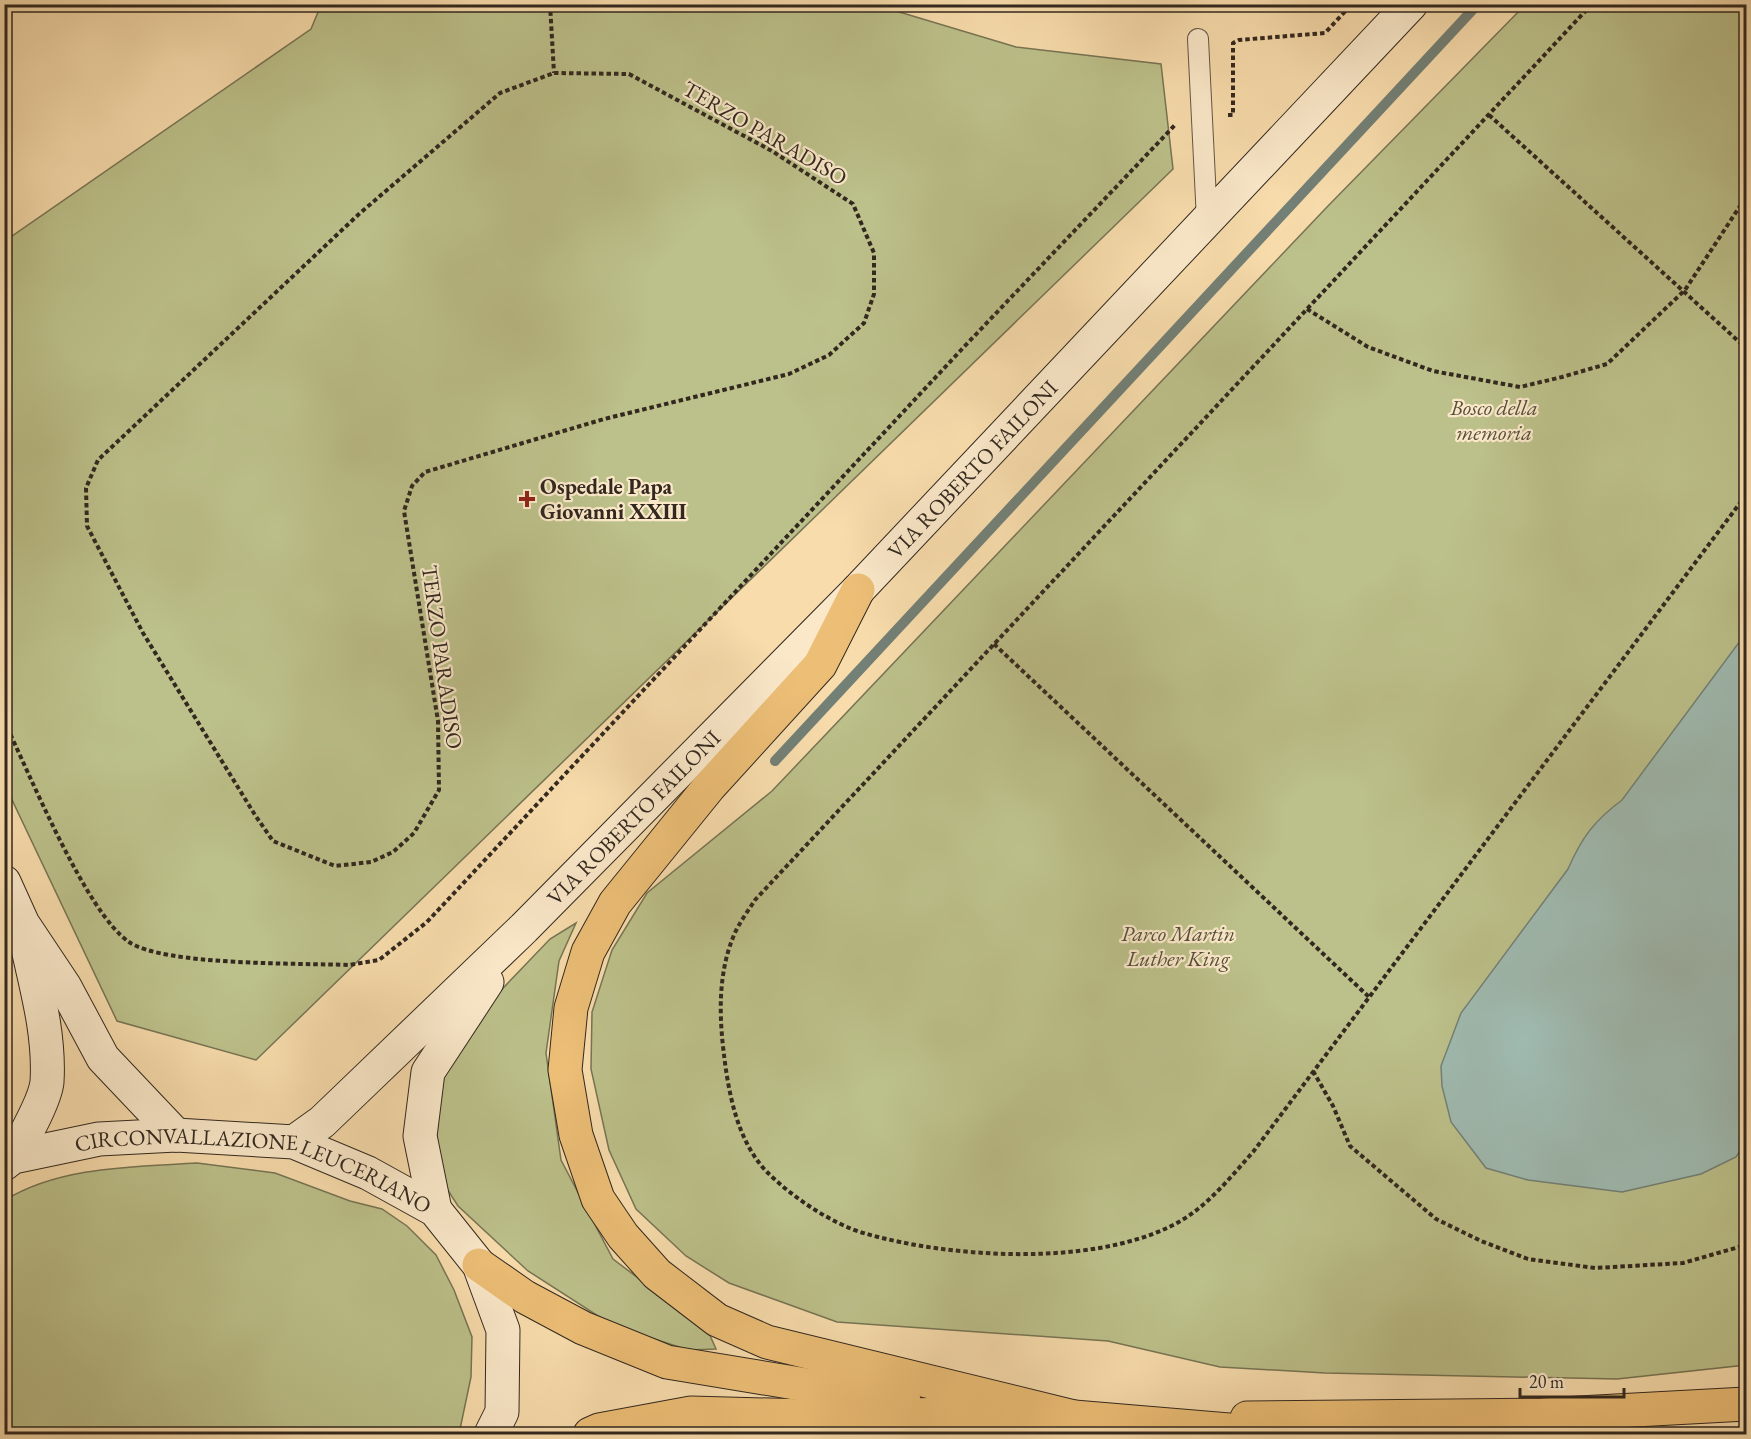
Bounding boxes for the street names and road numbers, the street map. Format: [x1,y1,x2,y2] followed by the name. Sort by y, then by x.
[677,74,853,192] street label: TERZO PARADISO
[881,373,1064,565] street label: VIA ROBERTO FAILONI
[415,563,469,751] street label: TERZO PARADISO
[540,723,727,911] street label: VIA ROBERTO FAILONI
[72,1120,437,1220] street label: CIRCONVALLAZIONE LEUCERIANO

